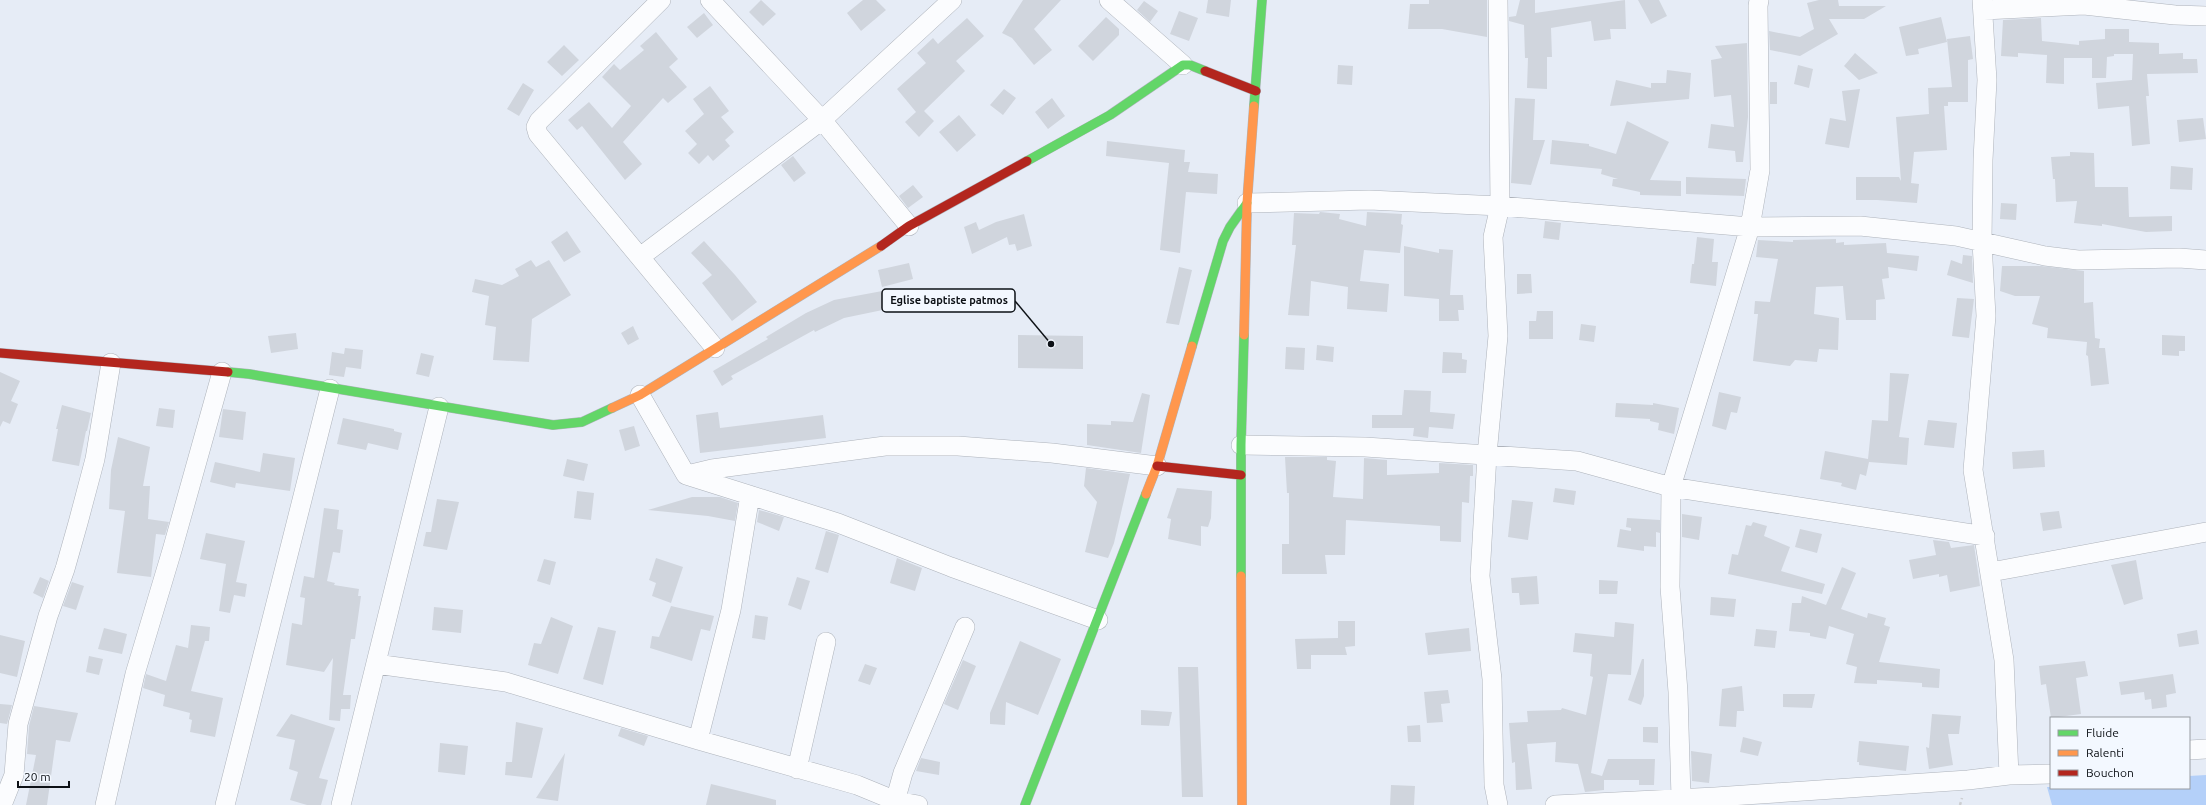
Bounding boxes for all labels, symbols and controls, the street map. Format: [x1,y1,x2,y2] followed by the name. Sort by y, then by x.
[882,289,1015,312] callout: Eglise baptiste patmos
[890,294,1008,306] text: Eglise baptiste patmos
[2050,717,2190,789] legend
[2086,726,2119,739] text: Fluide
[2086,746,2124,759] text: Ralenti
[18,763,69,789] scale bar
[2086,766,2134,779] text: Bouchon
[24,770,51,783] text: 20 m

